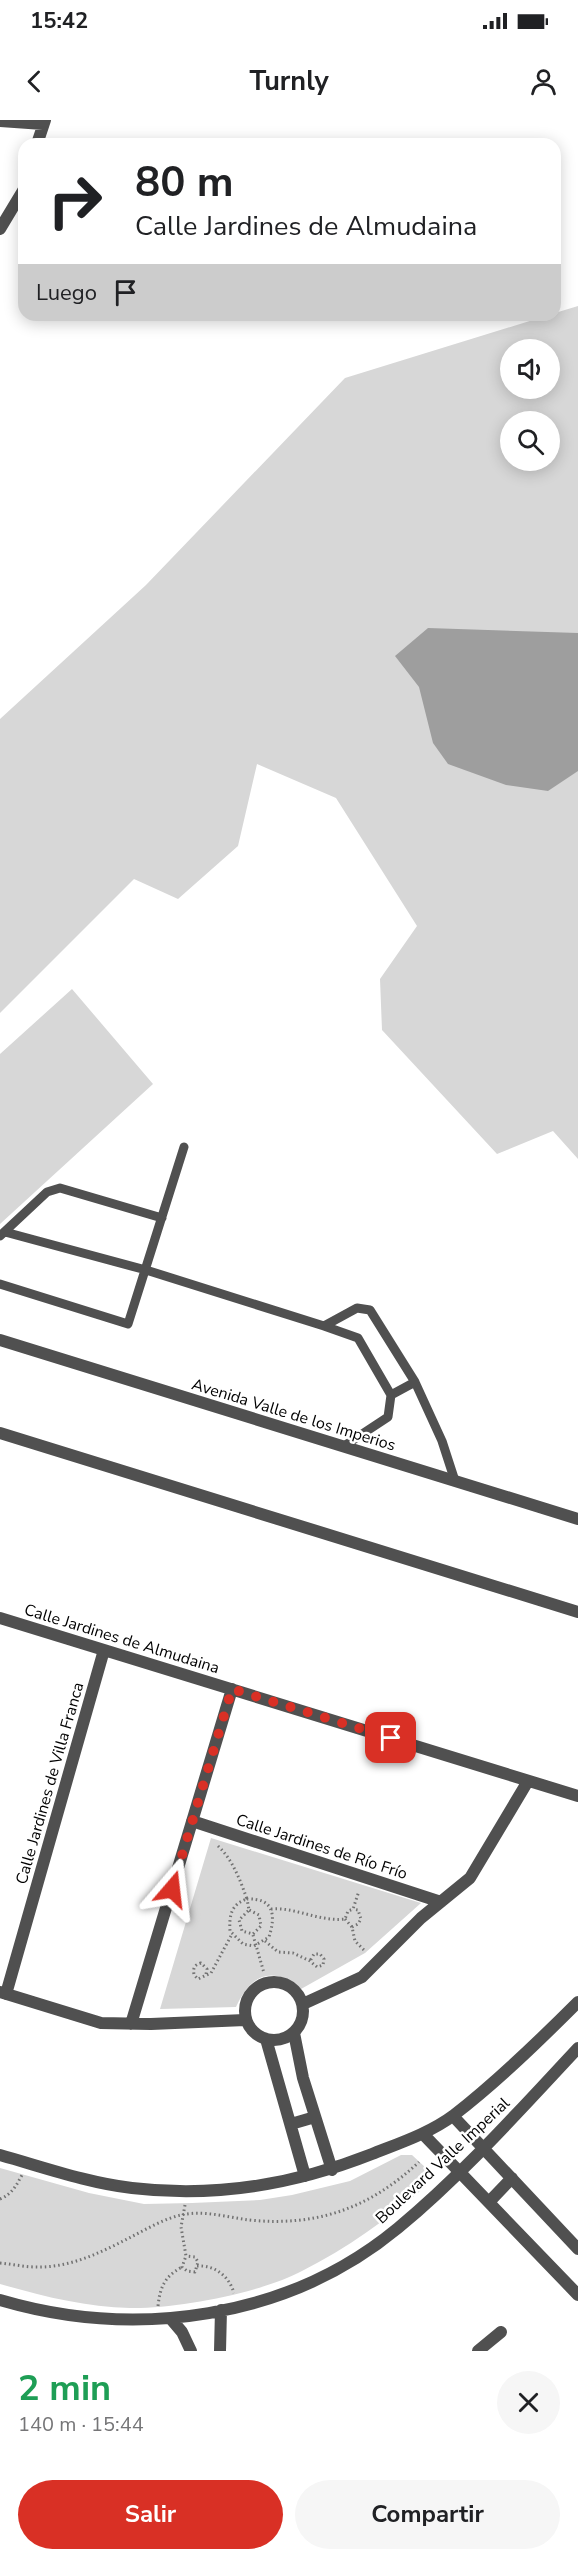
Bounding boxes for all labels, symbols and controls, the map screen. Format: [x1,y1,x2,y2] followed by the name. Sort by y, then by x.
[30,6,88,36] text: 15:42
[249,63,329,100] text: Turnly
[18,65,51,98] icon: back
[527,65,560,98] icon: person
[135,154,234,211] text: 80 m
[36,162,114,240] icon: right
[135,208,477,245] text: Calle Jardines de Almudaina
[109,276,142,309] icon: arrive
[36,278,97,308] text: Luego
[500,339,560,471] map controls
[500,339,560,399] button: sound
[500,411,560,471] button: search
[189,1373,398,1456] street label: Avenida Valle de los Imperios
[21,1599,222,1679] street label: Calle Jardines de Almudaina
[11,1680,89,1887] street label: Calle Jardines de Villa Franca
[365,1712,416,1763] pin
[374,1721,407,1754] icon: arrive
[233,1809,410,1885] street label: Calle Jardines de Río Frío
[140,1857,204,1921] position arrow
[371,2092,515,2229] street label: Boulevard Valle Imperial
[18,2364,111,2413] text: 2 min
[497,2371,560,2434] button: close
[18,2411,144,2438] text: 140 m · 15:44
[18,2480,283,2549] button: Salir
[295,2480,560,2549] button: Compartir

